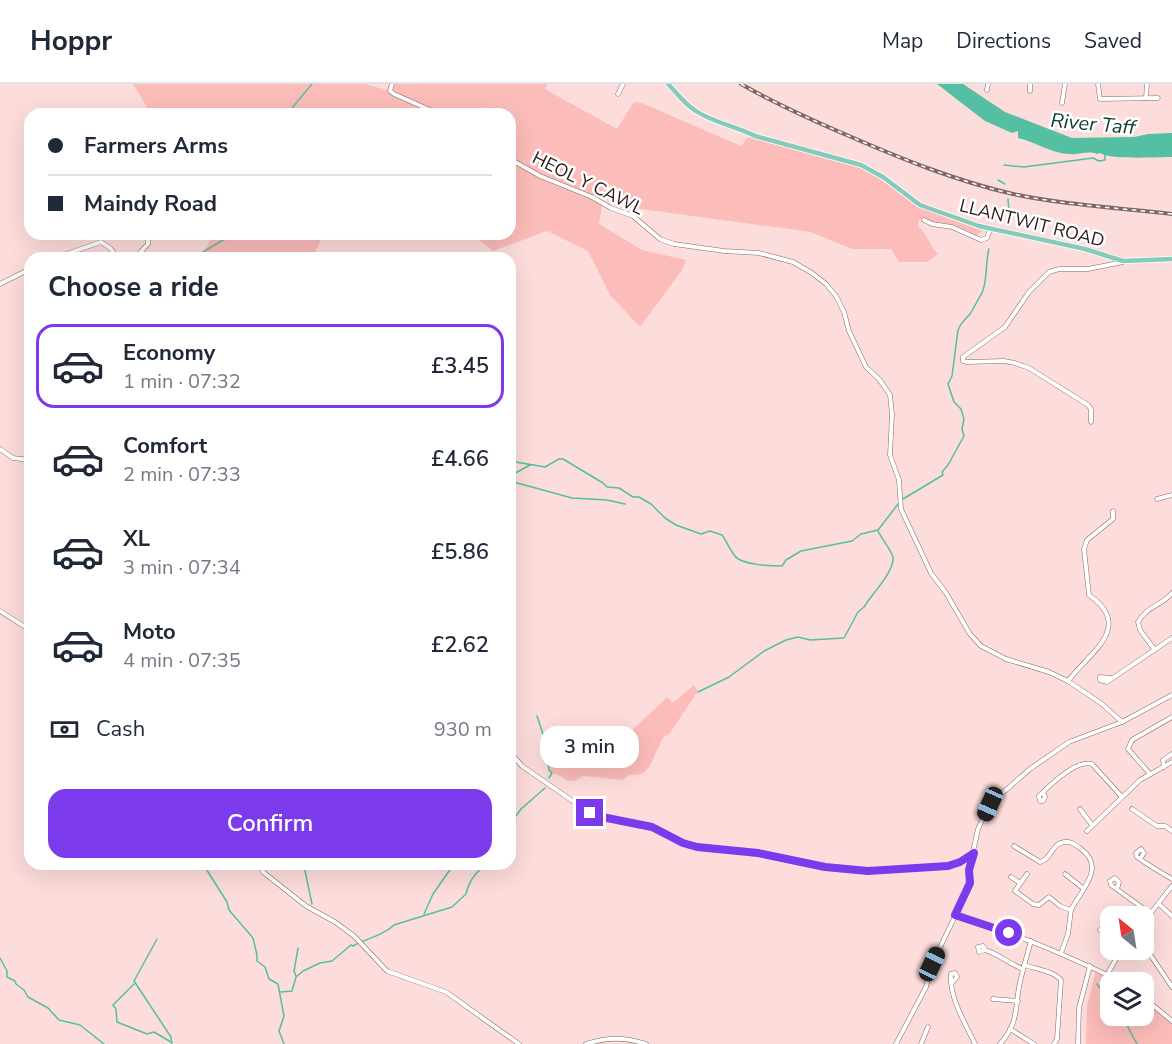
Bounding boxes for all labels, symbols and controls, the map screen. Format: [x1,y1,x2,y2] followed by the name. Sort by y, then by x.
[30,22,112,60] text: Hoppr
[882,27,923,55] text: Map
[956,27,1051,55] text: Directions
[1084,27,1142,55] text: Saved
[1049,107,1139,141] water label: River Taff
[84,131,228,161] text: Farmers Arms
[528,146,648,220] street label: HEOL Y CAWL
[84,189,217,219] text: Maindy Road
[957,193,1107,253] street label: LLANTWIT ROAD
[48,269,219,306] text: Choose a ride
[123,338,215,368] text: Economy
[51,339,105,393] icon: car
[431,351,489,381] text: £3.45
[123,368,241,395] text: 1 min · 07:32
[123,431,207,461] text: Comfort
[51,432,105,486] icon: car
[431,444,489,474] text: £4.66
[123,461,241,488] text: 2 min · 07:33
[123,524,150,554] text: XL
[51,525,105,579] icon: car
[431,537,489,567] text: £5.86
[123,554,241,581] text: 3 min · 07:34
[123,617,176,647] text: Moto
[51,618,105,672] icon: car
[431,630,489,660] text: £2.62
[123,647,241,674] text: 4 min · 07:35
[48,713,81,746] icon: cash
[96,714,145,744] text: Cash
[434,716,492,743] text: 930 m
[540,726,640,768] callout: 3 min
[564,733,615,760] text: 3 min
[974,784,1006,824] car
[48,789,492,858] button: Confirm
[576,799,603,826] route end
[1100,906,1154,960] north arrow
[1100,906,1154,1026] map controls
[995,919,1022,946] route start
[916,944,948,984] car
[1100,972,1154,1026] button: layers

